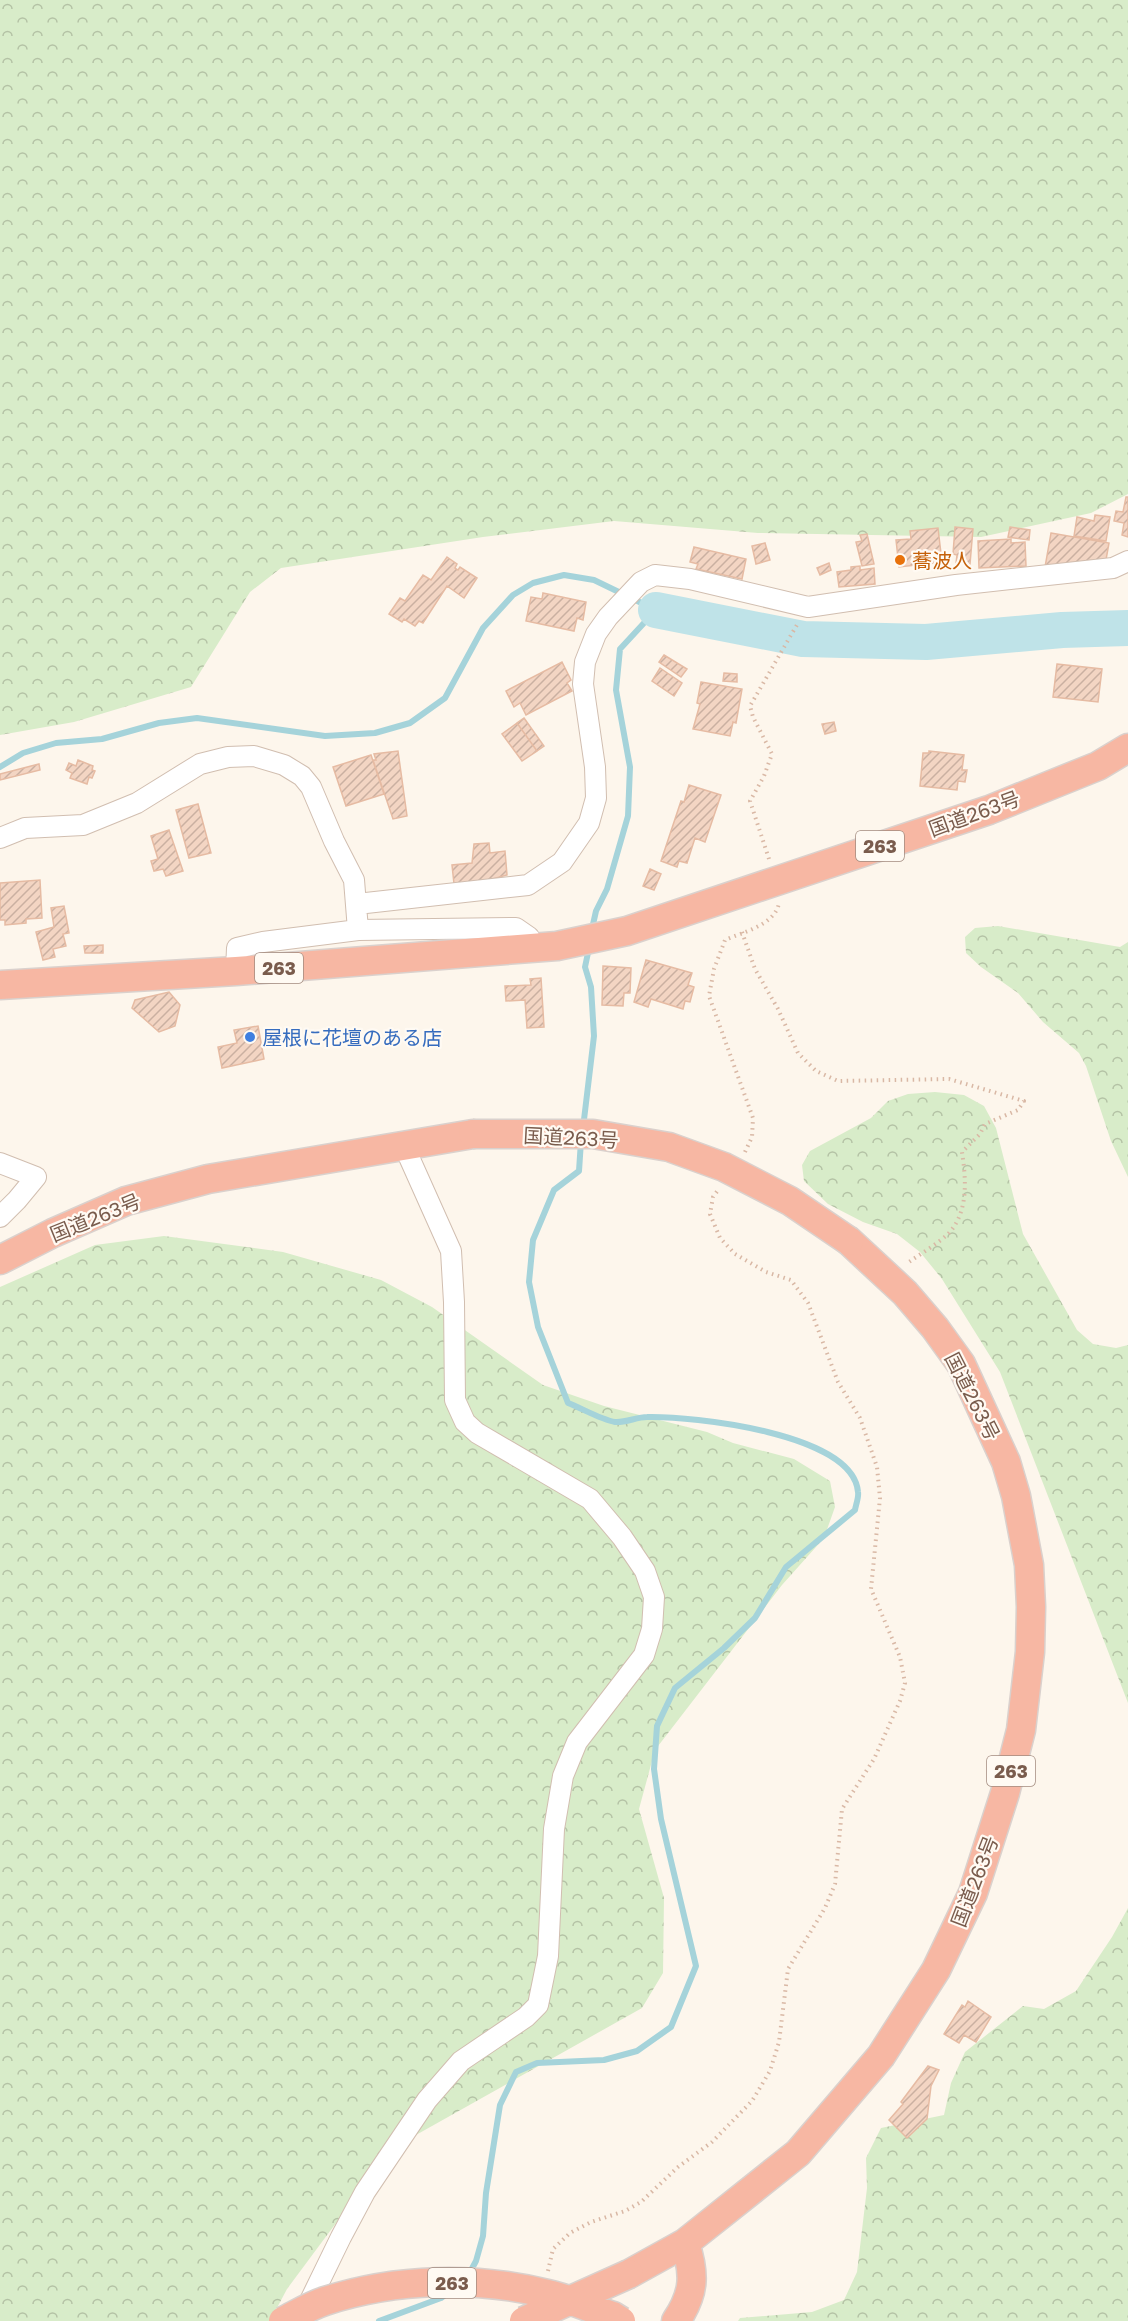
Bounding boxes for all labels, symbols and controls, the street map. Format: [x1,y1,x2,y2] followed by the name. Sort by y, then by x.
[912,548,972,572] place label: 蕎波人
[893,553,907,567] marker: 蕎波人
[925,785,1023,841] street label: 国道263号
[856,831,904,861] road number: 263
[255,953,303,983] road number: 263
[262,1025,442,1049] place label: 屋根に花壇のある店
[243,1030,257,1044] marker: 屋根に花壇のある店
[523,1123,619,1151] street label: 国道263号
[46,1188,144,1246] street label: 国道263号
[941,1348,1005,1444] street label: 国道263号
[987,1756,1035,1786] road number: 263
[946,1832,1002,1930] street label: 国道263号
[428,2268,476,2298] road number: 263

